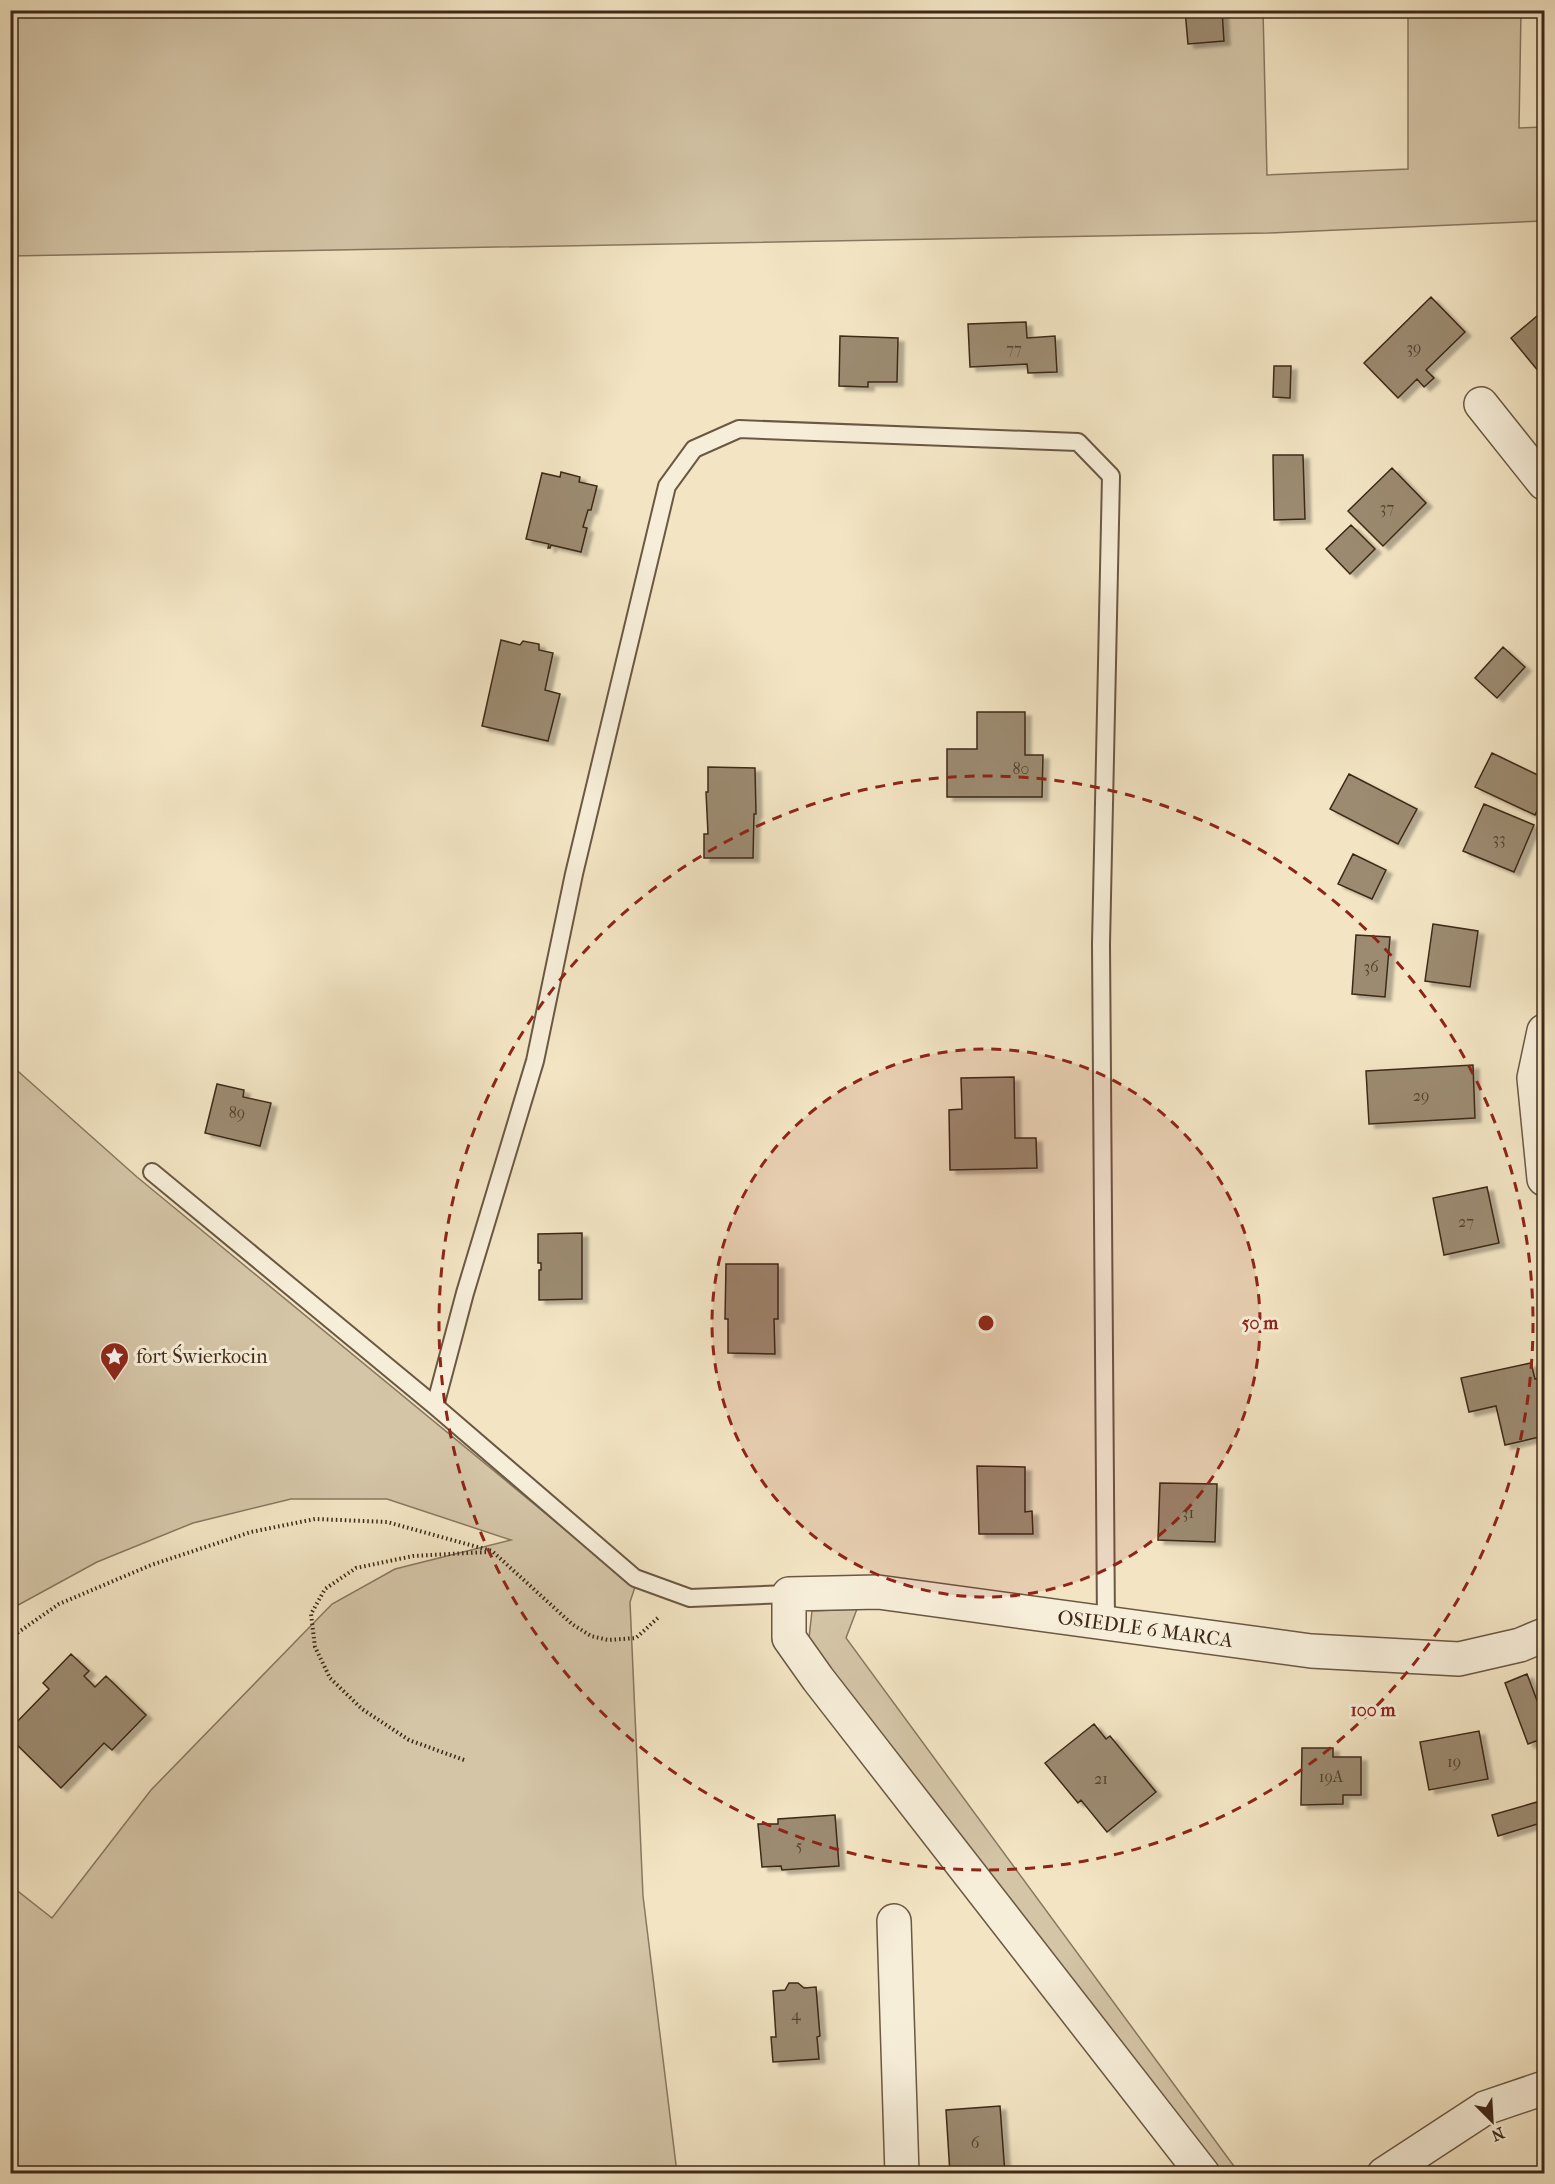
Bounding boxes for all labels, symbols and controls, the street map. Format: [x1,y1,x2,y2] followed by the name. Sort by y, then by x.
[1407,338,1421,357] house number: 39
[1006,339,1022,358] house number: 77
[1380,498,1394,517] house number: 37
[1013,759,1029,778] house number: 80
[1492,829,1506,848] house number: 33
[1363,957,1379,976] house number: 36
[1413,1086,1429,1105] house number: 29
[229,1103,245,1122] house number: 89
[1458,1212,1474,1231] house number: 27
[976,1313,996,1333] centre of rings
[1242,1313,1279,1334] text: 50 m
[99,1340,131,1382] place icon: fort Świerkocin
[136,1344,268,1368] place label: fort Świerkocin
[1182,1503,1194,1522] house number: 31
[1056,1606,1235,1652] street label: OSIEDLE 6 MARCA
[1350,1700,1397,1721] text: 100 m
[1447,1752,1461,1771] house number: 19
[1319,1767,1344,1786] house number: 19A
[1094,1769,1108,1788] house number: 21
[796,1836,803,1855] house number: 5
[791,2005,801,2024] house number: 4
[1462,2091,1522,2151] north arrow
[1488,2123,1507,2146] text: N
[971,2133,980,2152] house number: 6

